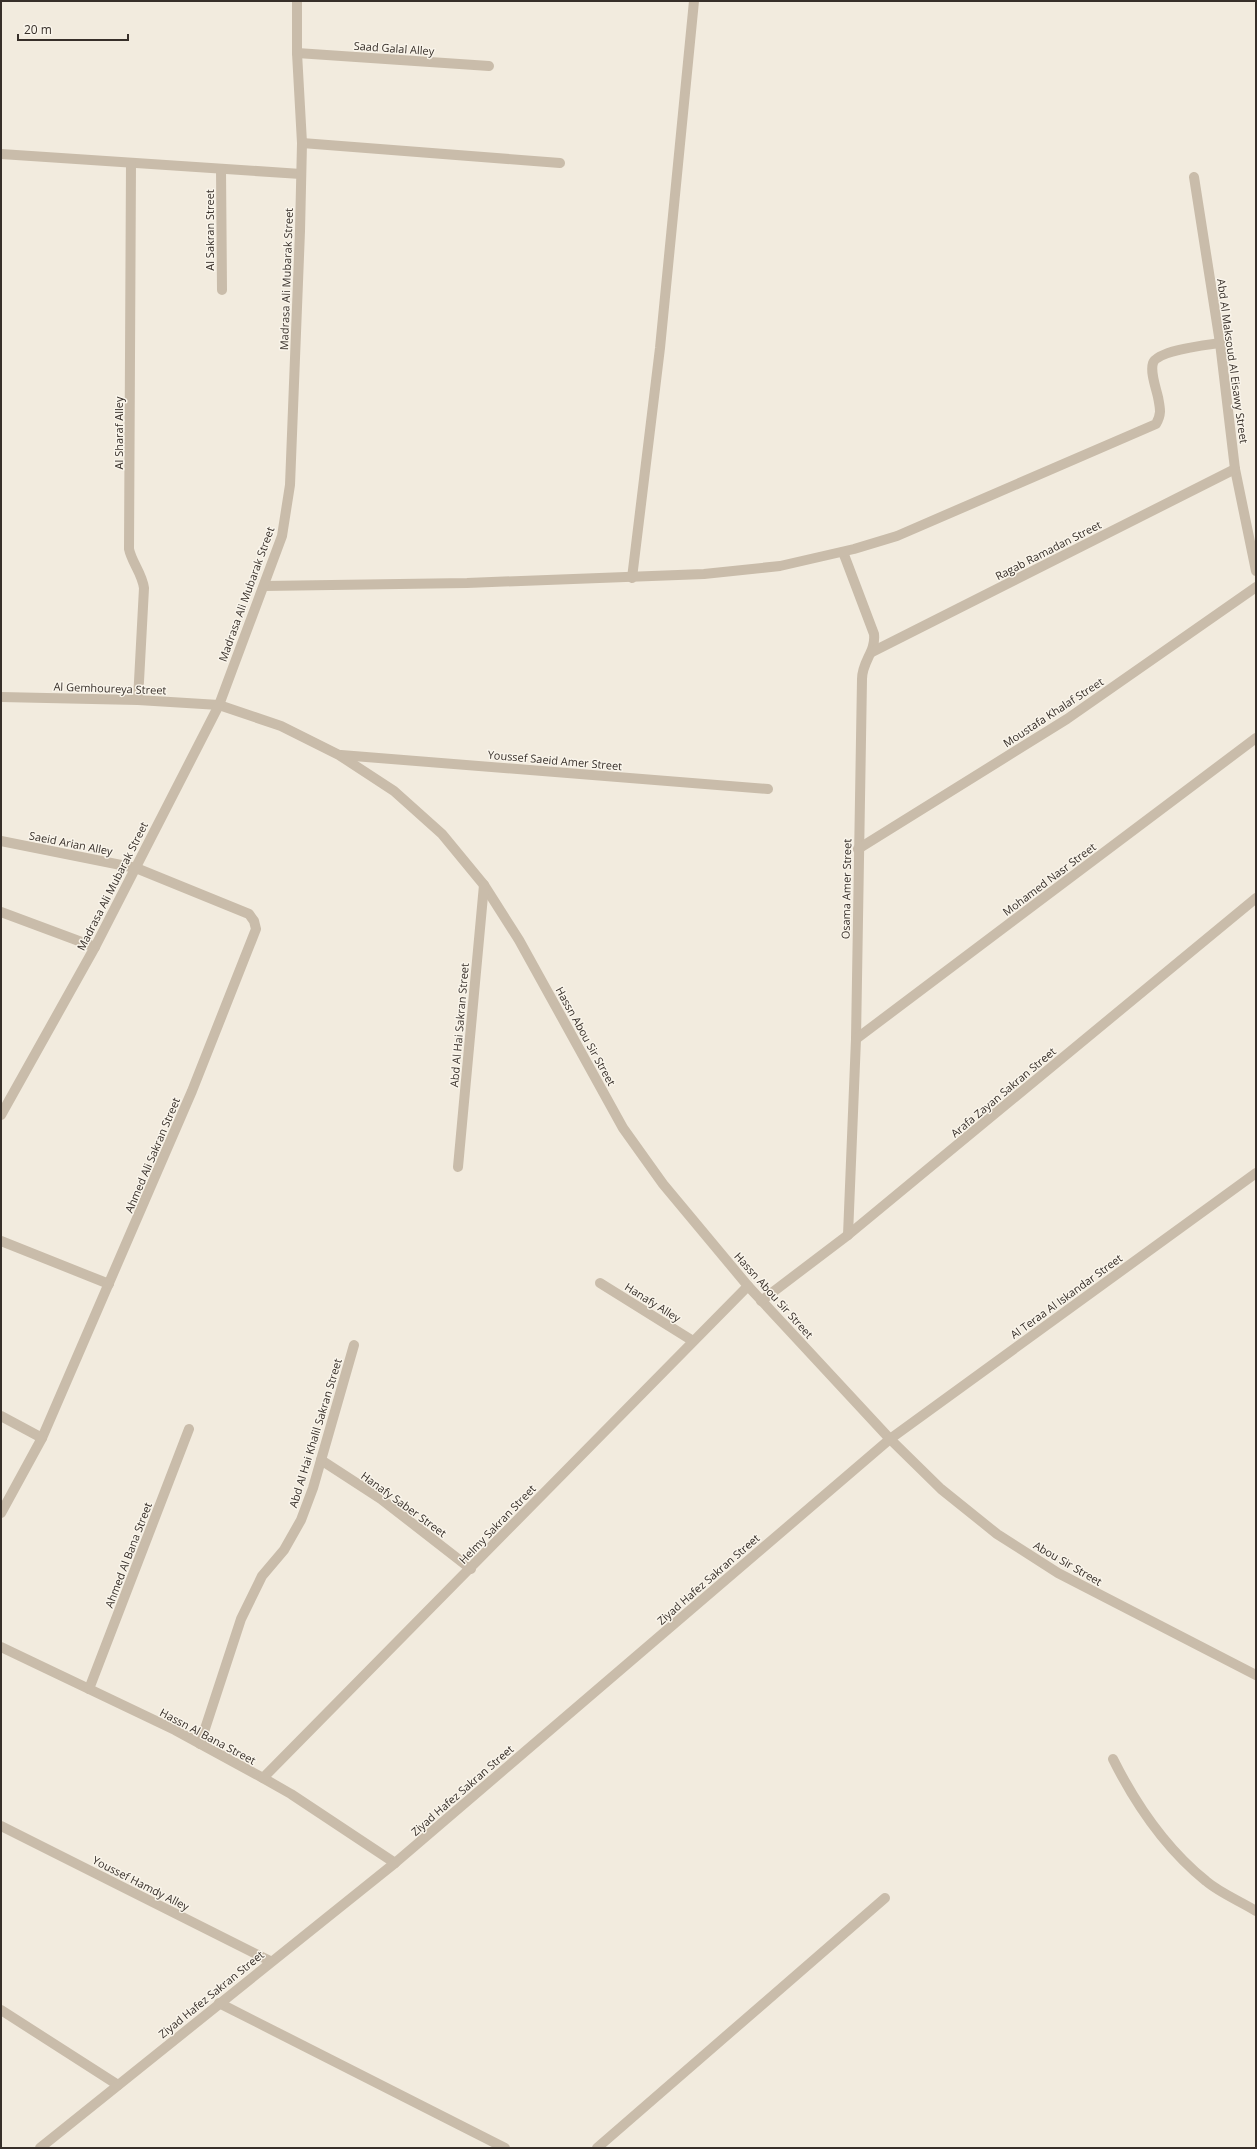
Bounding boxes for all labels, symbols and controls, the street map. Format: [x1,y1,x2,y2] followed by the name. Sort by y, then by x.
[18,16,128,42] scale bar
[24,21,52,38] text: 20 m
[353,38,435,58] street label: Saad Galal Alley
[202,189,217,271] street label: Al Sakran Street
[276,208,296,350] street label: Madrasa Ali Mubarak Street
[1214,278,1252,444] street label: Abd Al Maksoud Al Eisawy Street
[111,396,126,469] street label: Al Sharaf Alley
[992,517,1104,583] street label: Ragab Ramadan Street
[215,524,277,663] street label: Madrasa Ali Mubarak Street
[1000,674,1106,750] street label: Moustafa Khalaf Street
[53,679,167,697] street label: Al Gemhoureya Street
[487,747,623,773] street label: Youssef Saeid Amer Street
[73,819,151,953] street label: Madrasa Ali Mubarak Street
[28,828,115,859] street label: Saeid Arian Alley
[838,839,854,939] street label: Osama Amer Street
[999,839,1099,919] street label: Mohamed Nasr Street
[446,962,472,1088] street label: Abd Al Hai Sakran Street
[553,984,620,1088] street label: Hassn Abou Sir Street
[947,1044,1059,1140] street label: Arafa Zayan Sakran Street
[121,1095,183,1215] street label: Ahmed Ali Sakran Street
[731,1249,817,1341] street label: Hassn Abou Sir Street
[1007,1250,1125,1342] street label: Al Teraa Al Iskandar Street
[622,1279,684,1325] street label: Hanafy Alley
[285,1356,345,1509] street label: Abd Al Hai Khalil Sakran Street
[358,1468,450,1540] street label: Hanafy Saber Street
[455,1481,539,1567] street label: Helmy Sakran Street
[101,1500,155,1610] street label: Ahmed Al Bana Street
[654,1530,763,1628] street label: Ziyad Hafez Sakran Street
[1031,1537,1105,1589] street label: Abou Sir Street
[157,1704,259,1768] street label: Hassn Al Bana Street
[408,1741,517,1839] street label: Ziyad Hafez Sakran Street
[90,1852,192,1914] street label: Youssef Hamdy Alley
[155,1947,267,2041] street label: Ziyad Hafez Sakran Street

